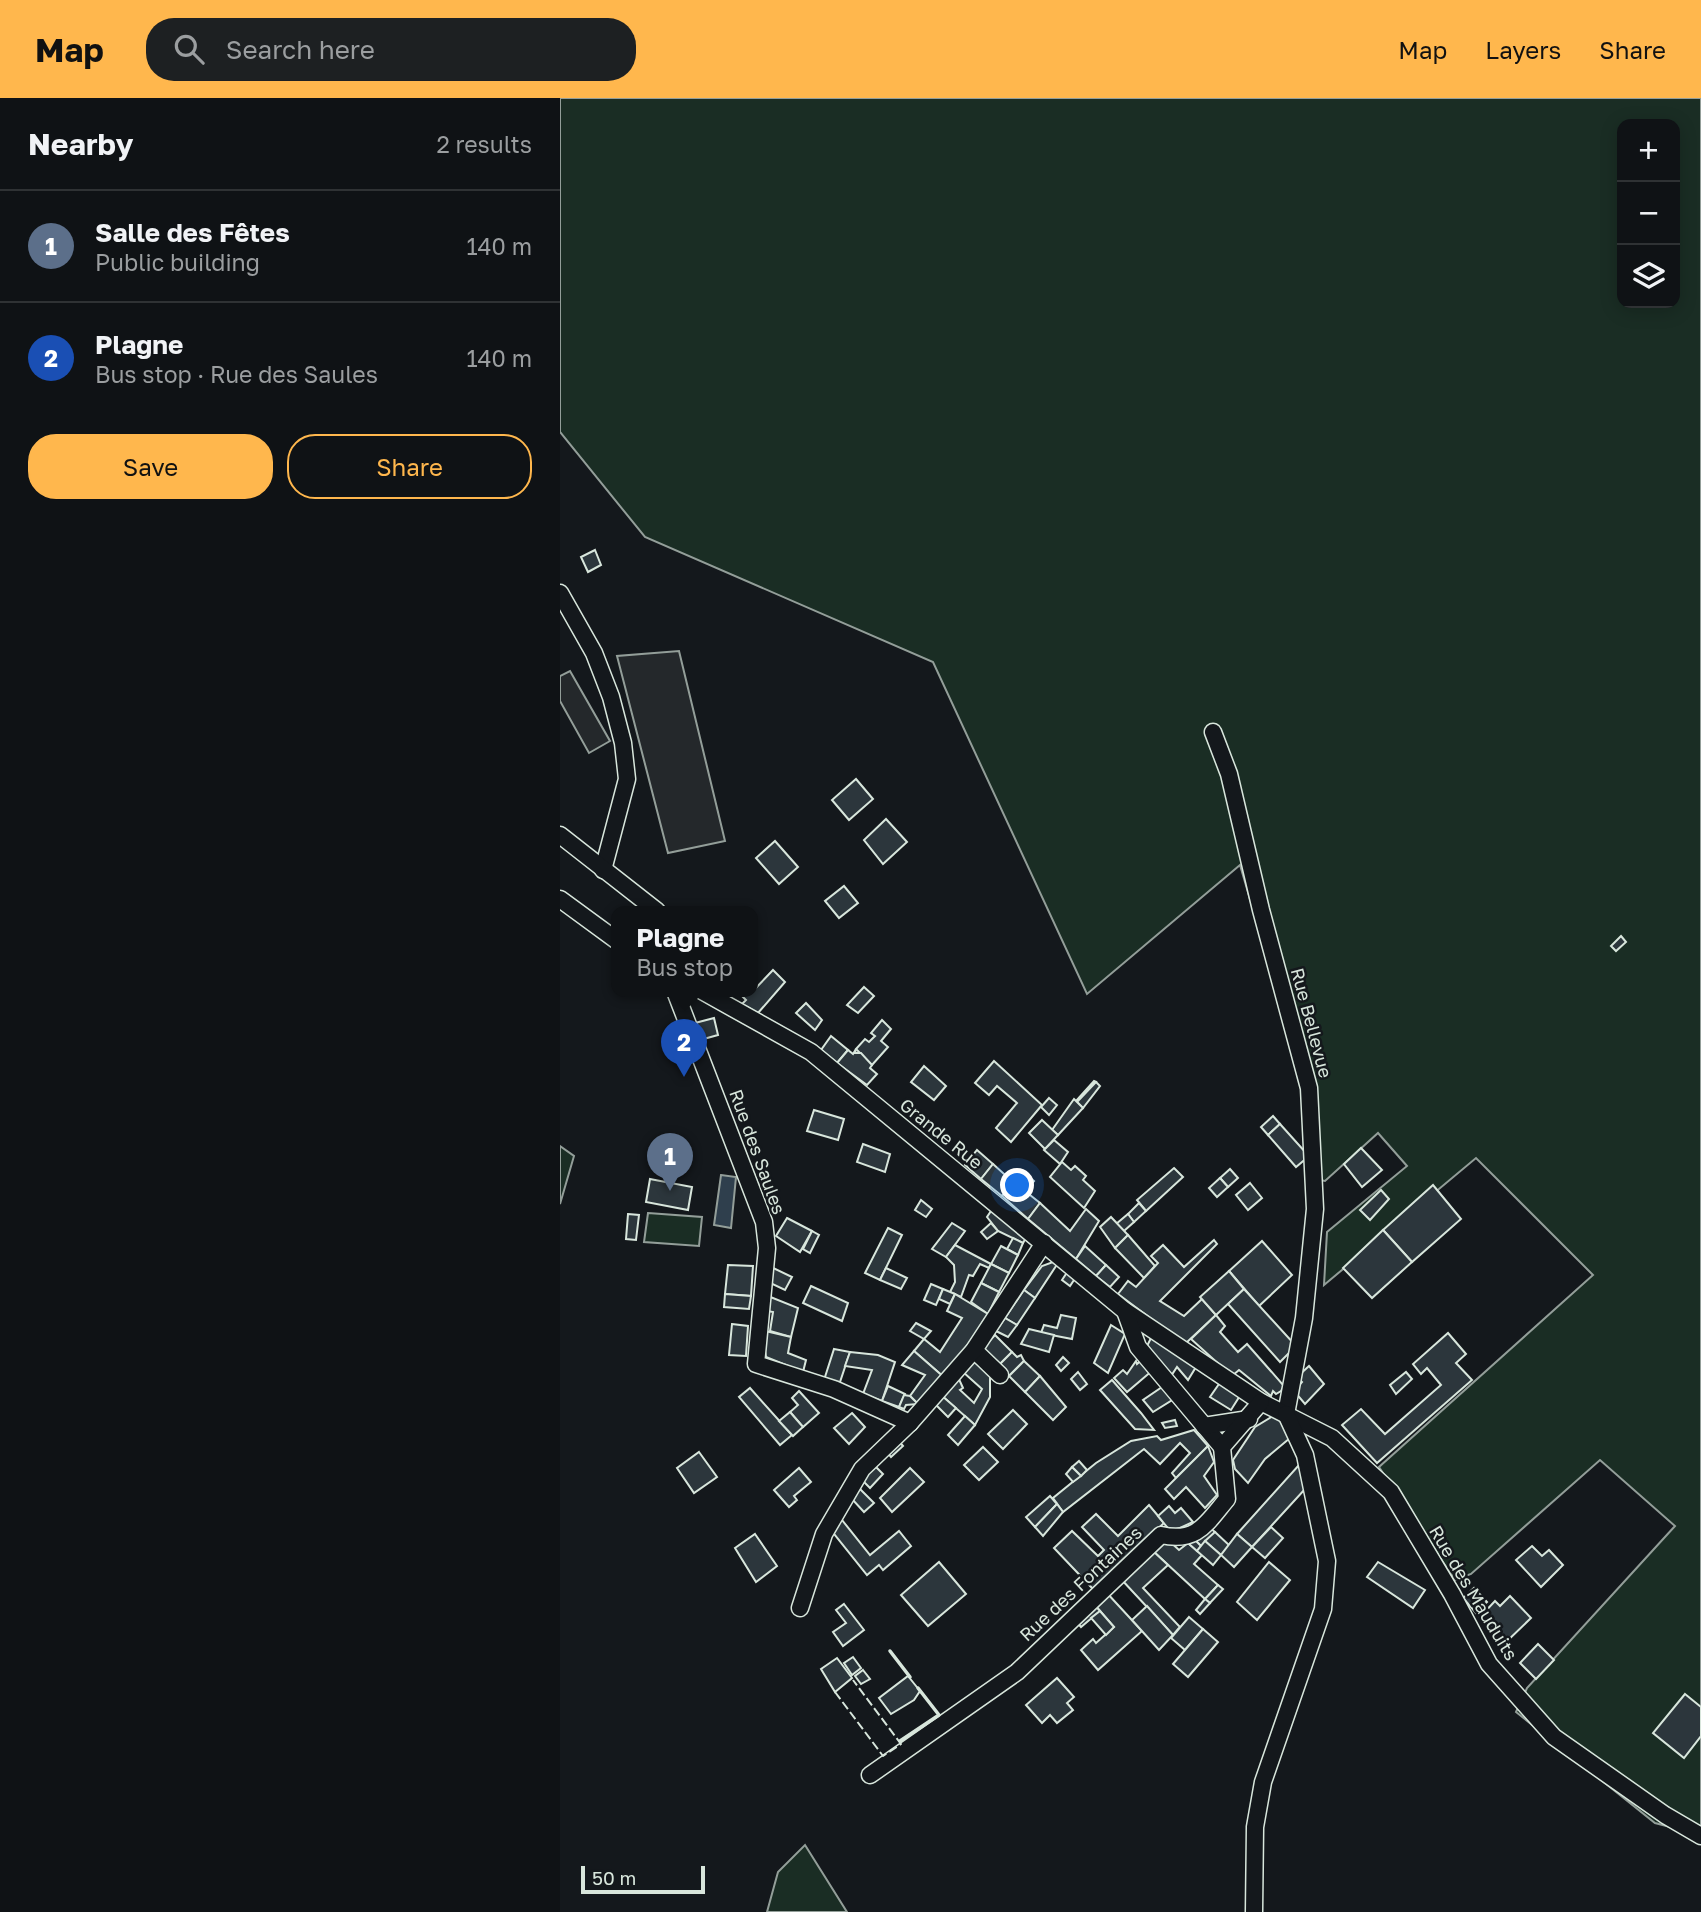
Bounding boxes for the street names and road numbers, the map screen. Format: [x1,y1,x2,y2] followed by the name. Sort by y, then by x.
[1287,965,1337,1080] street label: Rue Bellevue
[725,1086,791,1217] street label: Rue des Saules
[896,1093,987,1173] street label: Grande Rue
[1015,1521,1146,1645] street label: Rue des Fontaines
[1425,1521,1523,1664] street label: Rue des Mauduits

